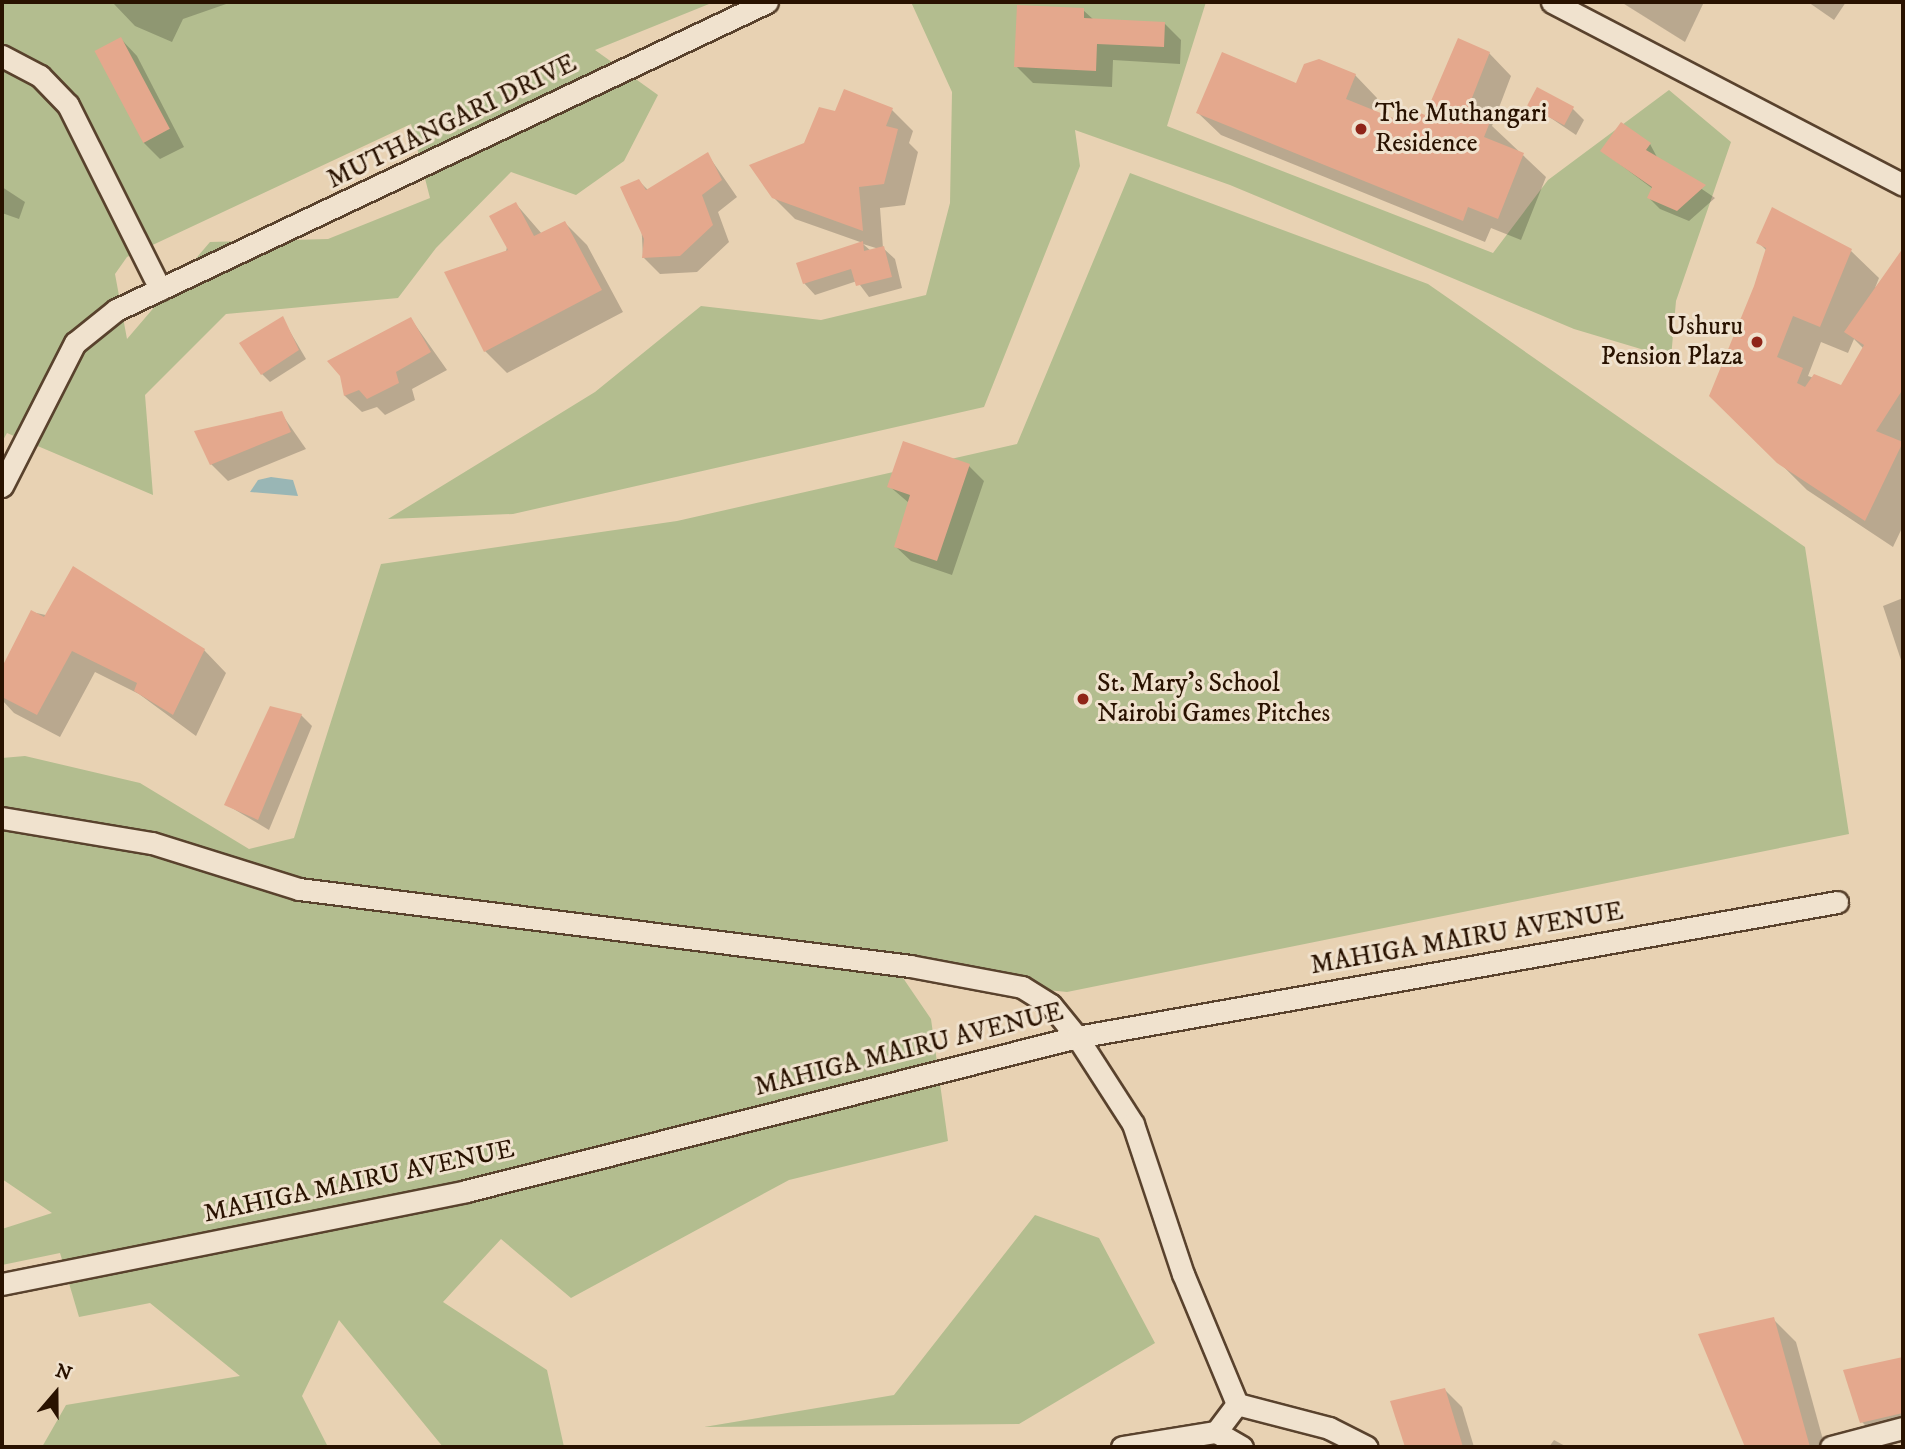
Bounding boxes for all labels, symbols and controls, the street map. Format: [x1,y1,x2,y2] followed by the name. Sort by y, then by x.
[322,48,582,196] street label: MUTHANGARI DRIVE
[1375,98,1547,160] place label: The Muthangari Residence
[1353,121,1369,137] marker: The Muthangari Residence
[1601,311,1743,372] place label: Ushuru Pension Plaza
[1749,334,1765,350] marker: Ushuru Pension Plaza
[1097,668,1330,730] place label: St. Mary's School Nairobi Games Pitches
[1075,691,1091,707] marker: St. Mary's School Nairobi Games Pitches
[1308,896,1626,982] street label: MAHIGA MAIRU AVENUE
[751,997,1067,1103] street label: MAHIGA MAIRU AVENUE
[201,1134,517,1230] street label: MAHIGA MAIRU AVENUE
[21,1358,91,1428] north arrow
[52,1359,75,1386] text: N

